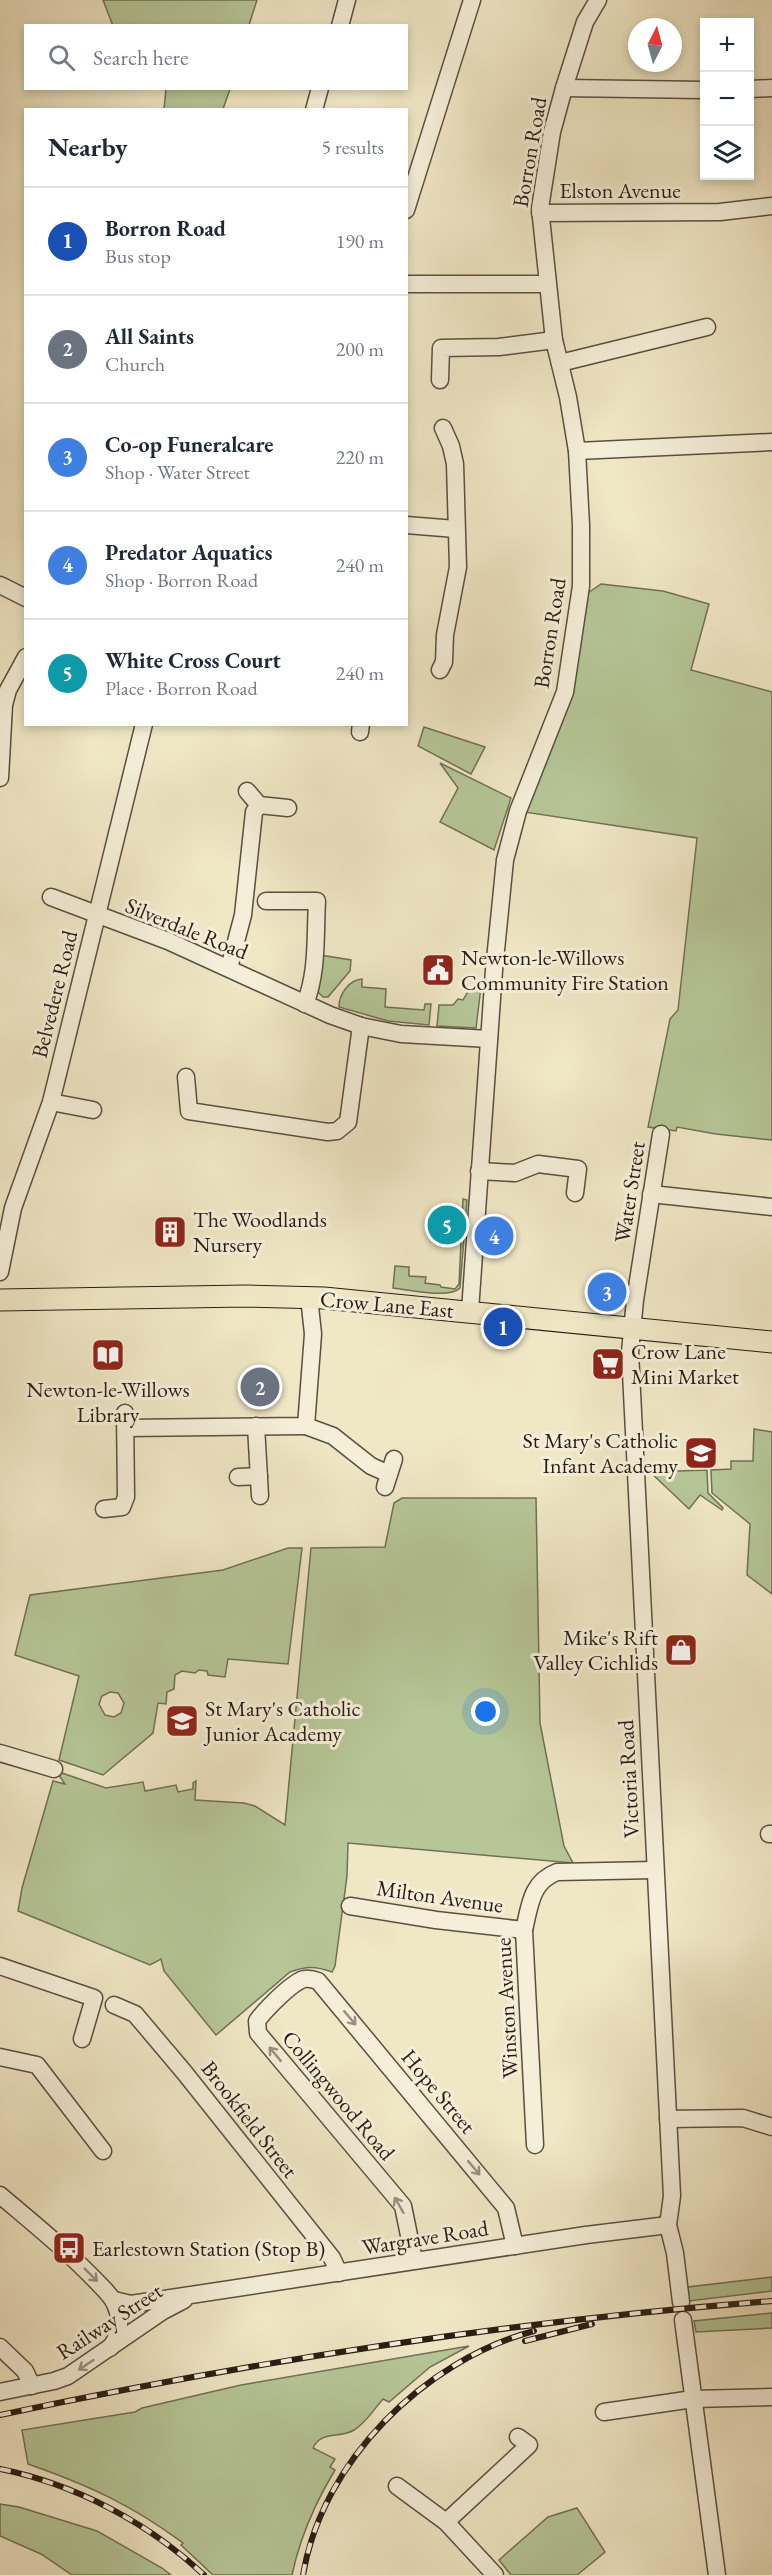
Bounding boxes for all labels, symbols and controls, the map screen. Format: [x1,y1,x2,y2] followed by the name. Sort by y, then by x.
[628,18,682,72] north arrow
[700,18,754,180] map controls
[700,18,754,72] button: +
[24,24,408,90] search box
[45,41,78,74] icon: search
[93,43,188,72] text: Search here
[700,72,754,126] button: −
[506,94,554,209] street label: Borron Road
[700,126,754,180] button: layers
[48,130,128,164] text: Nearby
[321,134,384,160] text: 5 results
[559,176,681,205] street label: Elston Avenue
[105,214,226,243] text: Borron Road
[62,228,73,254] text: 1
[336,228,384,254] text: 190 m
[105,243,171,269] text: Bus stop
[105,322,194,351] text: All Saints
[62,336,73,362] text: 2
[336,336,384,362] text: 200 m
[105,351,165,377] text: Church
[105,430,273,459] text: Co-op Funeralcare
[62,444,73,470] text: 3
[336,444,384,470] text: 220 m
[105,459,250,485] text: Shop · Water Street
[105,538,273,567] text: Predator Aquatics
[62,552,73,578] text: 4
[336,552,384,578] text: 240 m
[105,567,258,593] text: Shop · Borron Road
[526,575,573,690] street label: Borron Road
[105,646,281,675] text: White Cross Court
[62,660,73,686] text: 5
[336,660,384,686] text: 240 m
[105,675,258,701] text: Place · Borron Road
[121,891,253,967] street label: Silverdale Road
[25,927,85,1061] street label: Belvedere Road
[461,943,669,997] place label: Newton-le-Willows Community Fire Station
[420,952,456,988] public building icon: Newton-le-Willows Community Fire Station
[607,1139,652,1245] street label: Water Street
[428,1202,466,1248] pin: 5
[193,1205,327,1259] place label: The Woodlands Nursery
[152,1214,188,1250] building icon: The Woodlands Nursery
[474,1214,514,1258] pin: 4
[588,1270,626,1314] pin: 3
[319,1284,455,1325] street label: Crow Lane East
[484,1304,522,1350] pin: 1
[90,1337,126,1373] library icon: Newton-le-Willows Library
[631,1337,739,1391] place label: Crow Lane Mini Market
[590,1346,626,1382] supermarket icon: Crow Lane Mini Market
[240,1364,280,1410] pin: 2
[26,1375,190,1429] place label: Newton-le-Willows Library
[523,1426,678,1480] place label: St Mary's Catholic Infant Academy
[683,1435,719,1471] school or university icon: St Mary's Catholic Infant Academy
[533,1623,658,1677] place label: Mike's Rift Valley Cichlids
[663,1632,699,1668] shop icon: Mike's Rift Valley Cichlids
[203,1694,360,1748] place label: St Mary's Catholic Junior Academy
[471,1697,500,1726] your location
[164,1703,200,1739] school or university icon: St Mary's Catholic Junior Academy
[611,1718,646,1839] street label: Victoria Road
[375,1873,505,1920] street label: Milton Avenue
[488,1937,525,2079] street label: Winston Avenue
[343,2010,356,2026] one-way arrow
[276,2024,402,2167] street label: Collingwood Road
[395,2043,482,2140] street label: Hope Street
[269,2046,282,2062] one-way arrow
[195,2055,305,2184] street label: Brookfield Street
[467,2160,480,2176] one-way arrow
[393,2196,405,2213] one-way arrow
[360,2213,491,2262] street label: Wargrave Road
[51,2230,87,2266] bus stop icon: Earlestown Station (Stop B)
[92,2234,325,2263] place label: Earlestown Station (Stop B)
[83,2268,98,2283] one-way arrow
[51,2276,168,2366] street label: Railway Street
[78,2359,94,2371] one-way arrow

